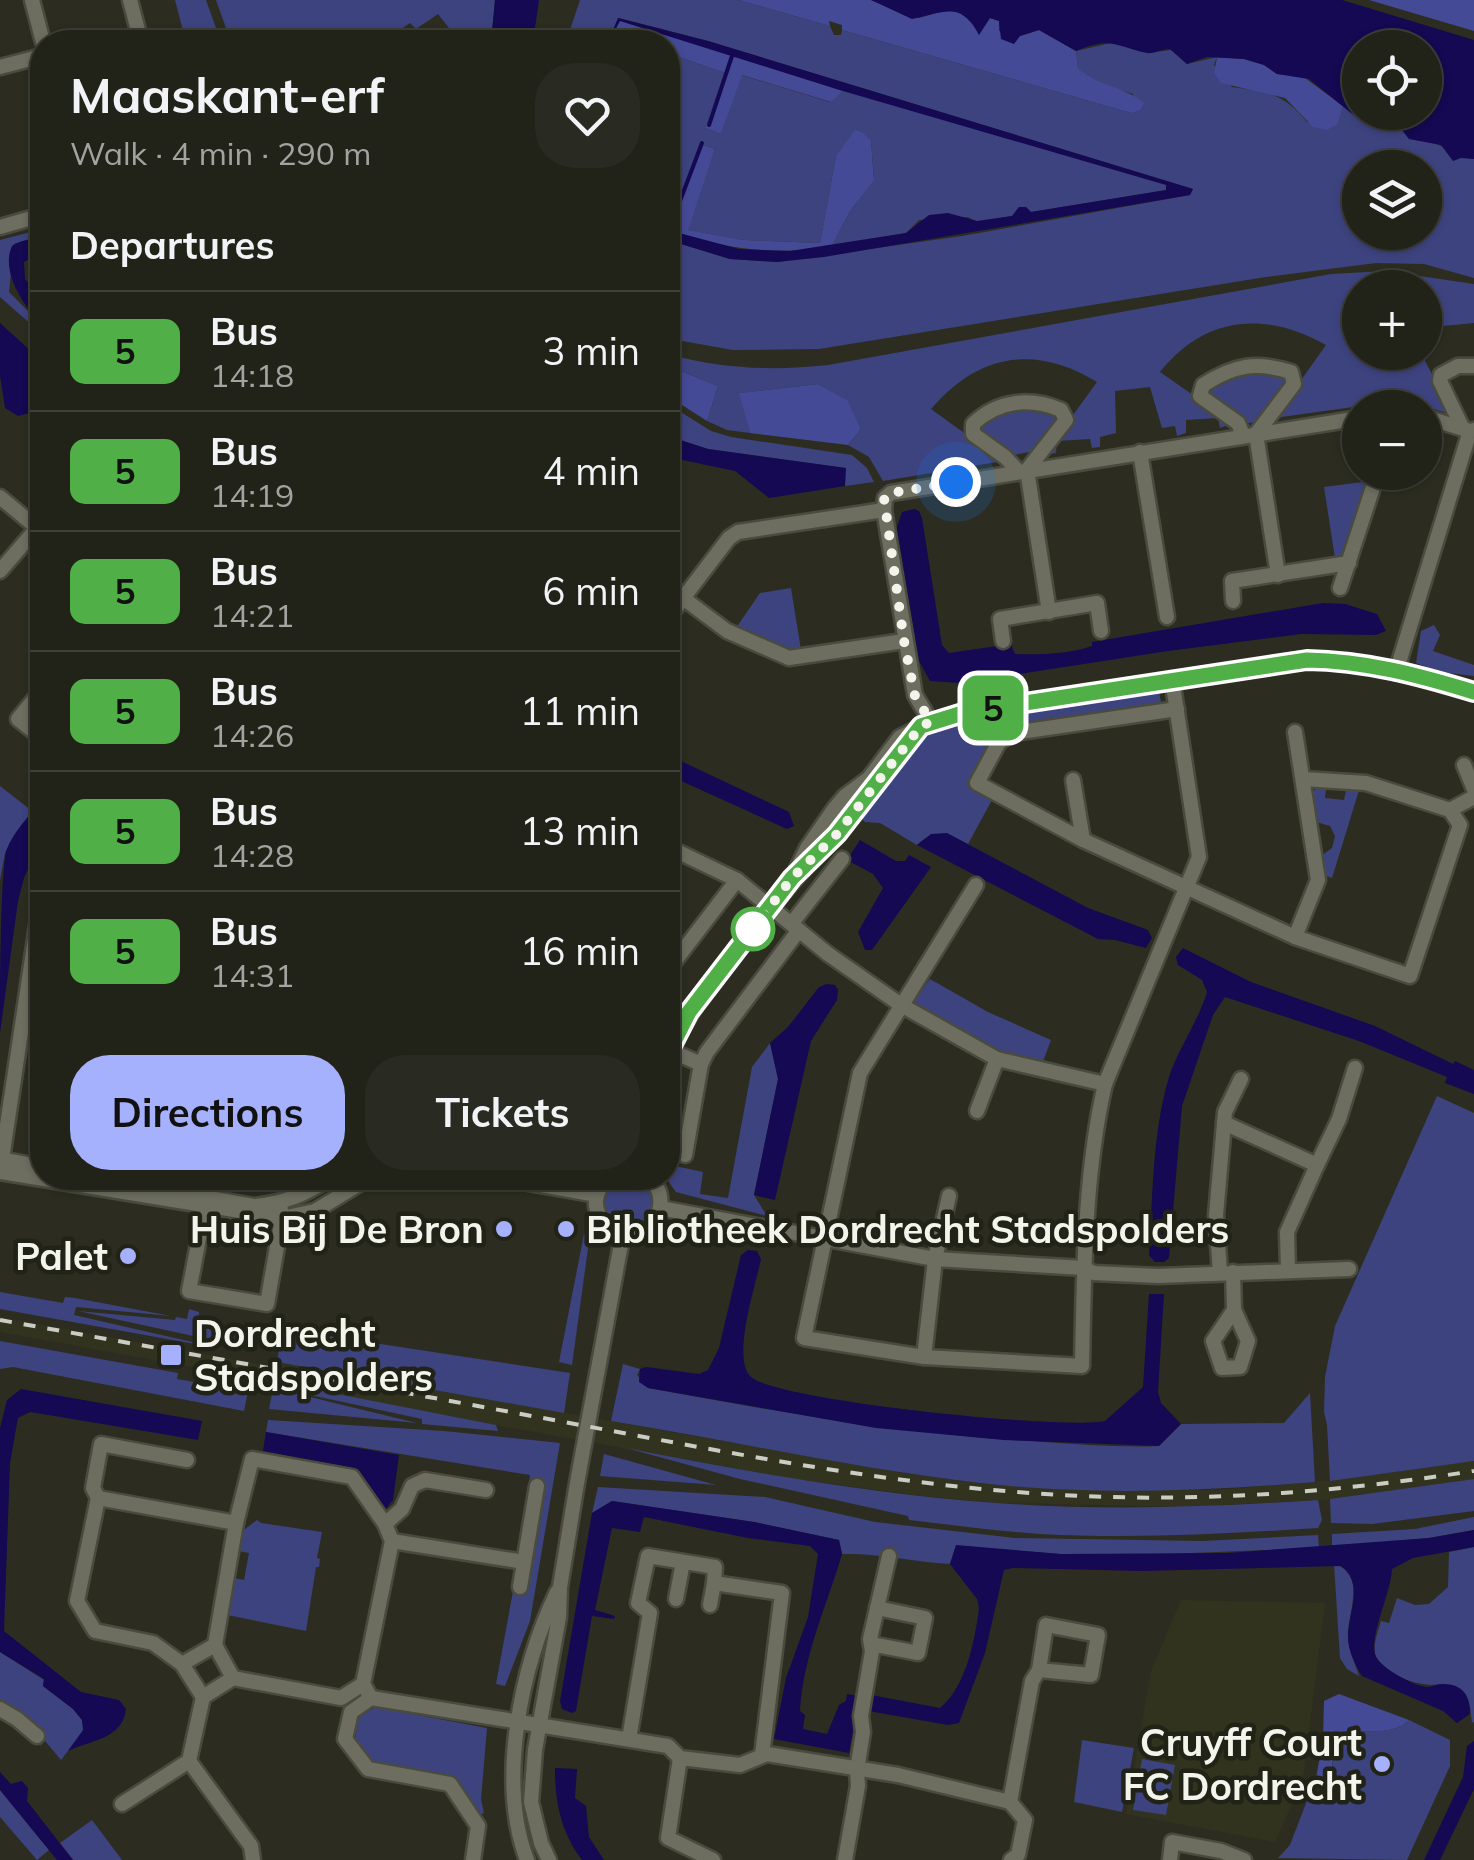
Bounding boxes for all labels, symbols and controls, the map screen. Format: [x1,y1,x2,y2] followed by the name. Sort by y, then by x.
[1342,30,1442,490] map controls
[1342,30,1442,130] button: locate
[535,63,640,168] button: heart
[70,65,384,125] text: Maaskant-erf
[70,133,371,173] text: Walk · 4 min · 290 m
[1342,150,1442,250] button: layers
[70,221,274,269] text: Departures
[1342,270,1442,370] button: +
[210,307,278,355] text: Bus
[543,327,640,375] text: 3 min
[114,329,136,373] text: 5
[210,355,294,395] text: 14:18
[1342,390,1442,490] button: −
[210,427,278,475] text: Bus
[543,447,640,495] text: 4 min
[114,449,136,493] text: 5
[931,457,981,507] your location
[210,475,294,515] text: 14:19
[210,547,278,595] text: Bus
[543,567,640,615] text: 6 min
[114,569,136,613] text: 5
[210,595,294,635] text: 14:21
[210,667,278,715] text: Bus
[960,676,1026,740] line badge: 5
[982,686,1004,730] text: 5
[520,687,640,735] text: 11 min
[114,689,136,733] text: 5
[210,715,294,755] text: 14:26
[210,787,278,835] text: Bus
[520,807,640,855] text: 13 min
[114,809,136,853] text: 5
[210,835,294,875] text: 14:28
[210,907,278,955] text: Bus
[732,908,774,950] unlabelled marker
[520,927,640,975] text: 16 min
[114,929,136,973] text: 5
[210,955,294,995] text: 14:31
[70,1055,345,1170] button: Directions
[365,1055,640,1170] button: Tickets
[190,1205,484,1253] place label: Huis Bij De Bron
[586,1205,1229,1253] place label: Bibliotheek Dordrecht Stadspolders
[493,1218,515,1240] marker: Huis Bij De Bron
[555,1218,577,1240] marker: Bibliotheek Dordrecht Stadspolders
[15,1232,108,1280] place label: Palet
[117,1245,139,1267] marker: Palet
[194,1309,433,1401] place label: Dordrecht Stadspolders
[158,1342,184,1368] marker: Dordrecht Stadspolders
[1123,1718,1362,1810] place label: Cruyff Court FC Dordrecht
[1371,1753,1393,1775] marker: Cruyff Court FC Dordrecht

